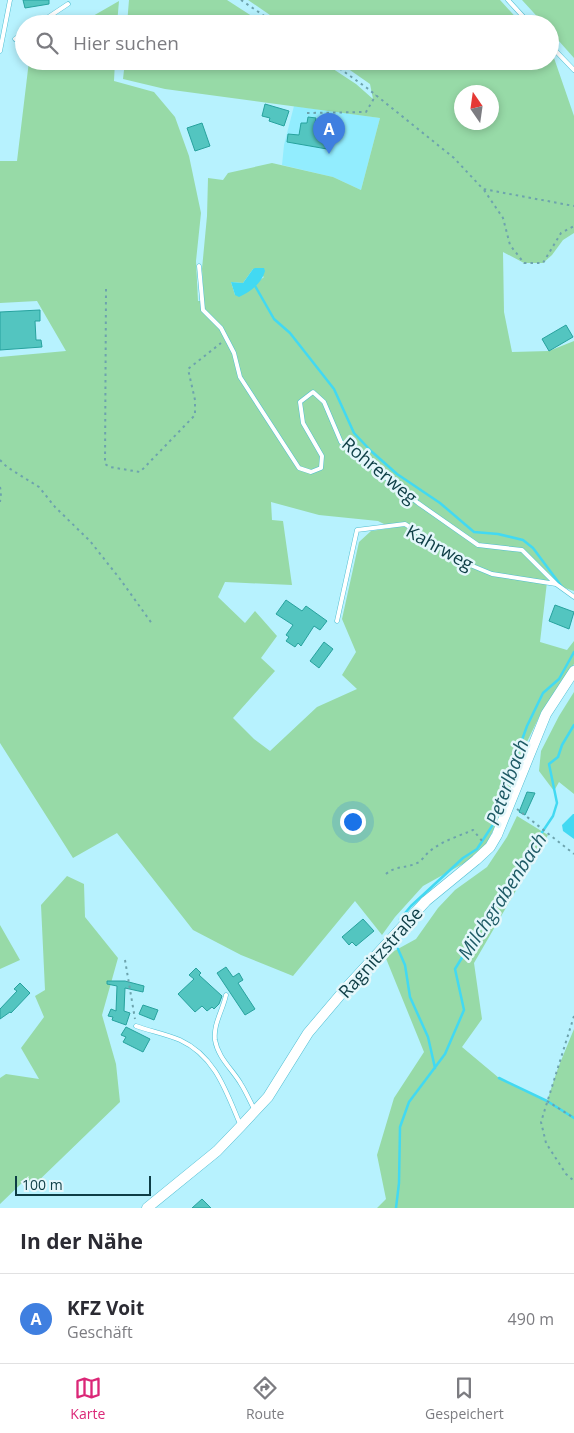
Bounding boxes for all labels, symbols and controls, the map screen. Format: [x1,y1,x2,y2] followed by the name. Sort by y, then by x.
[15,15,559,70] search box
[33,29,61,57] icon: search
[73,30,179,56] text: Hier suchen
[454,85,499,130] north arrow
[313,113,345,154] pin: A
[337,431,423,509] street label: Rohrerweg
[402,519,478,575] street label: Kahrweg
[479,735,535,829] water label: Peterlbach
[340,809,366,835] your location
[451,828,553,964] water label: Milchgrabenbach
[333,901,427,1003] street label: Ragnitzstraße
[15,1173,151,1196] scale bar
[22,1175,63,1194] text: 100 m
[20,1227,143,1255] text: In der Nähe
[67,1295,144,1321] text: KFZ Voit
[30,1308,42,1330] text: A
[508,1308,554,1330] text: 490 m
[67,1321,133,1343] text: Geschäft
[70,1374,105,1423] tab: Karte
[246,1374,284,1423] tab: Route
[425,1374,504,1423] tab: Gespeichert

